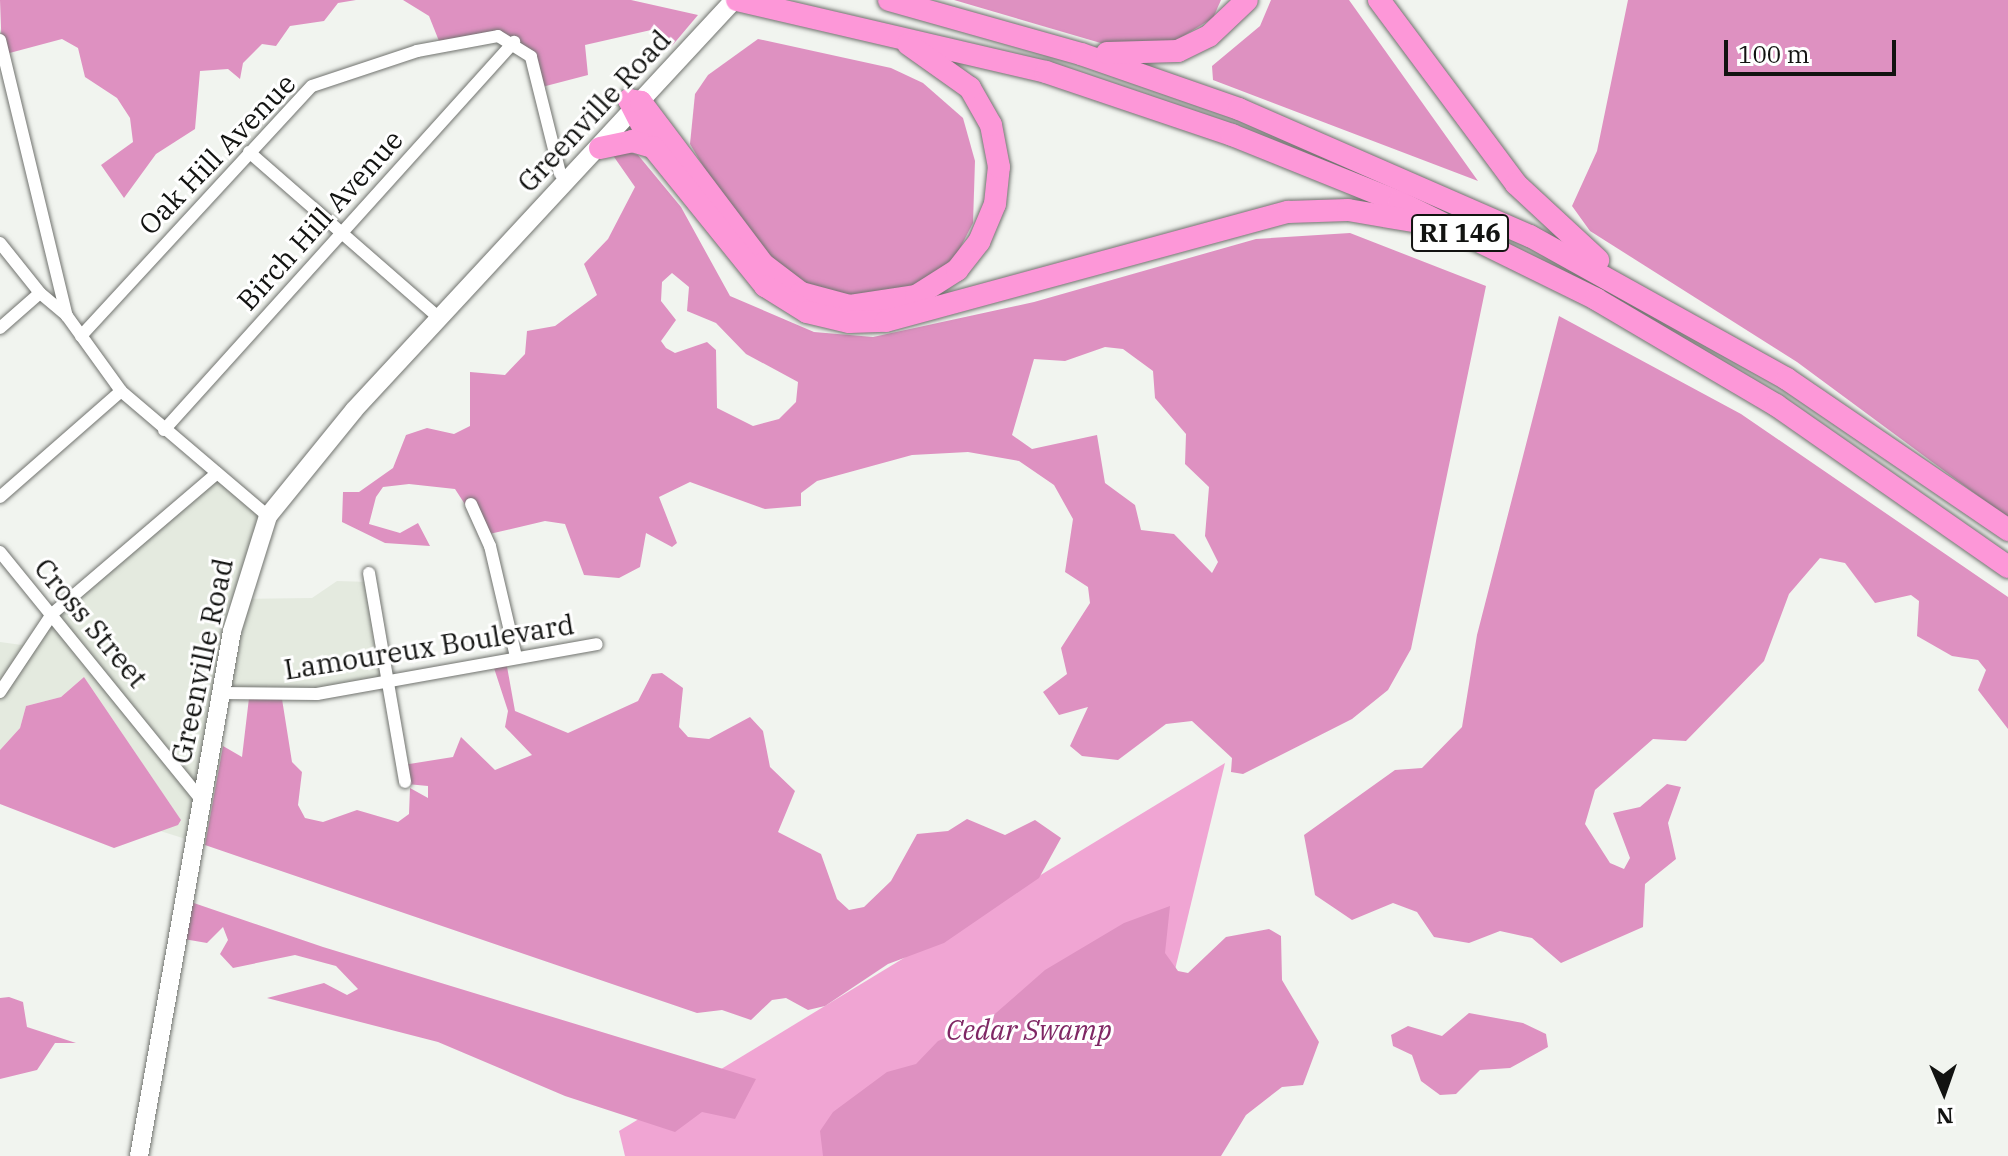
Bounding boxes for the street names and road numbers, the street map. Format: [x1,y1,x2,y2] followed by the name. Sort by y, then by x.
[510,23,678,199] street label: Greenville Road
[132,67,302,241] street label: Oak Hill Avenue
[230,123,410,317] street label: Birch Hill Avenue
[1410,211,1510,255] road number: RI 146
[27,552,155,694] street label: Cross Street
[164,555,240,767] street label: Greenville Road
[282,607,576,687] street label: Lamoureux Boulevard

